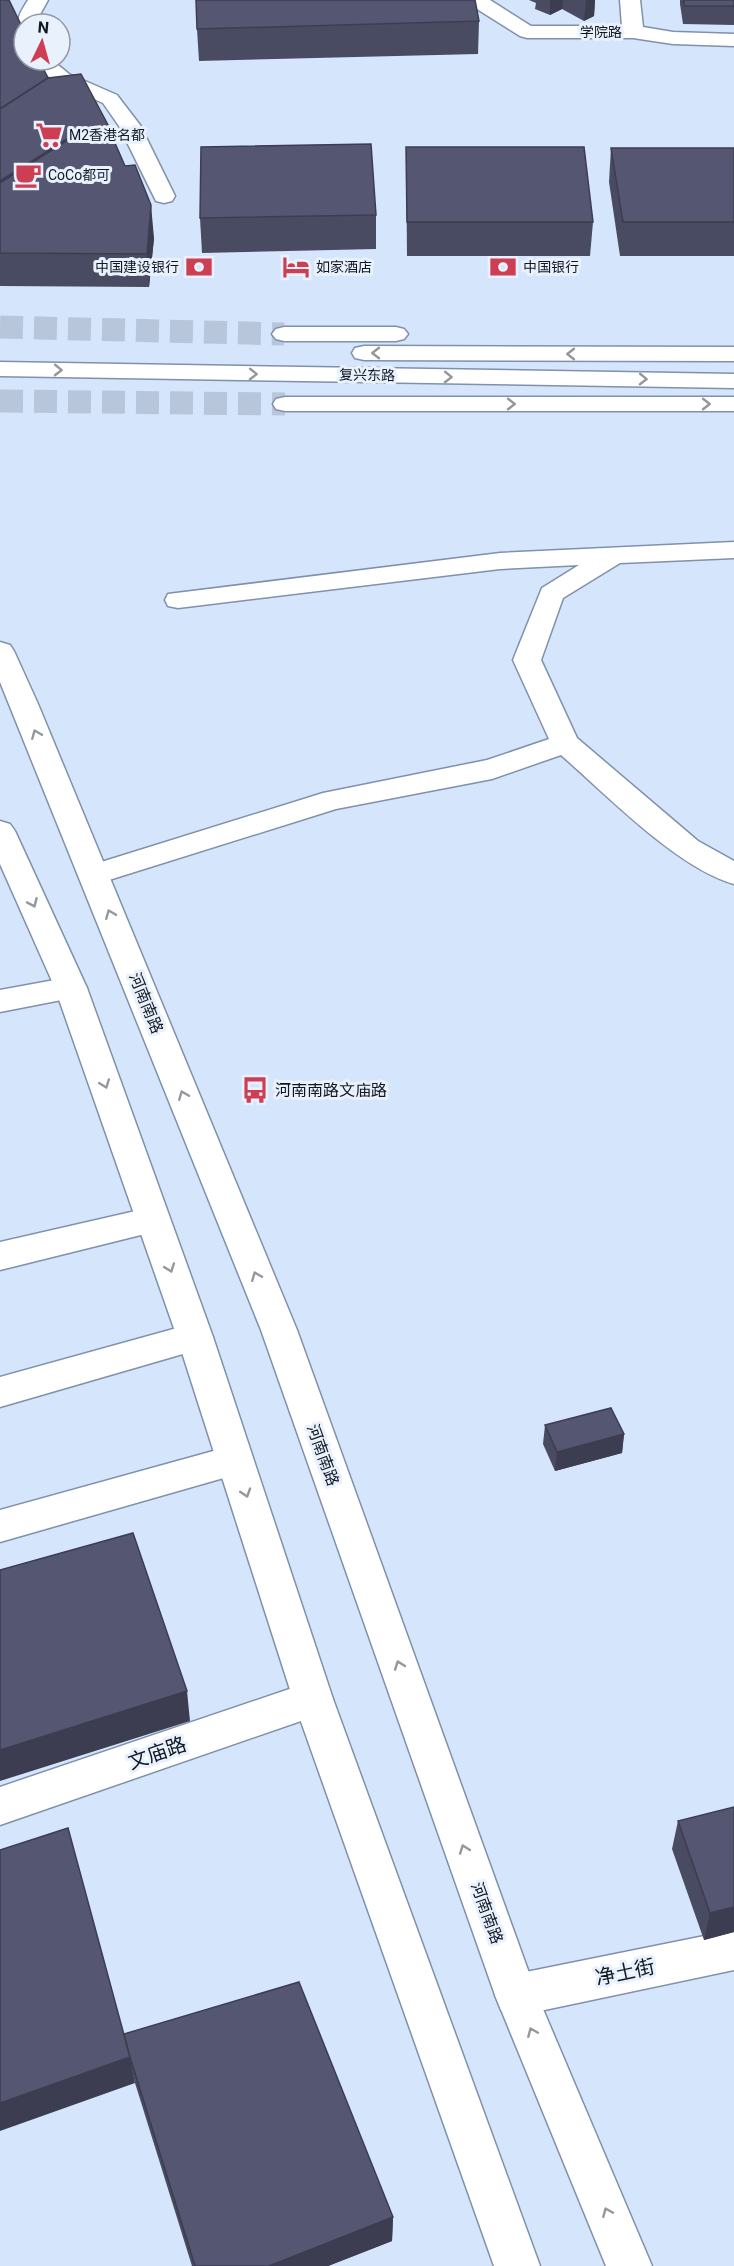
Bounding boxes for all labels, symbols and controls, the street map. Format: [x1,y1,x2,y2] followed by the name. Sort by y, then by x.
[12,12,72,72] north arrow
[37,18,50,38] text: N
[580,24,622,40] street label: 学院路
[34,120,64,150] supermarket icon: M2香港名都
[69,127,145,143] place label: M2香港名都
[13,160,43,190] cafe icon: CoCo都可
[48,167,110,183] place label: CoCo都可
[184,252,214,282] bank icon: 中国建设银行
[281,252,311,282] hotel icon: 如家酒店
[488,252,518,282] bank icon: 中国银行
[95,259,179,275] place label: 中国建设银行
[316,259,372,275] place label: 如家酒店
[523,259,579,275] place label: 中国银行
[371,347,380,359] one-way arrow
[566,348,575,360] one-way arrow
[54,363,63,376] one-way arrow
[339,367,395,383] street label: 复兴东路
[249,368,258,380] one-way arrow
[444,370,453,383] one-way arrow
[639,373,648,385] one-way arrow
[507,398,516,410] one-way arrow
[702,398,711,410] one-way arrow
[31,729,43,740] one-way arrow
[26,897,38,908] one-way arrow
[105,910,117,921] one-way arrow
[125,970,167,1036] street label: 河南南路
[240,1075,270,1105] bus stop icon: 河南南路文庙路
[97,1078,110,1089] one-way arrow
[275,1081,387,1100] place label: 河南南路文庙路
[178,1090,190,1101] one-way arrow
[163,1262,176,1273] one-way arrow
[251,1271,264,1281] one-way arrow
[303,1422,343,1488] street label: 河南南路
[238,1487,251,1498] one-way arrow
[393,1661,406,1671] one-way arrow
[125,1732,189,1774] street label: 文庙路
[459,1844,472,1855] one-way arrow
[467,1880,507,1946] street label: 河南南路
[593,1954,657,1990] street label: 净土街
[527,2027,539,2038] one-way arrow
[602,2207,614,2218] one-way arrow

